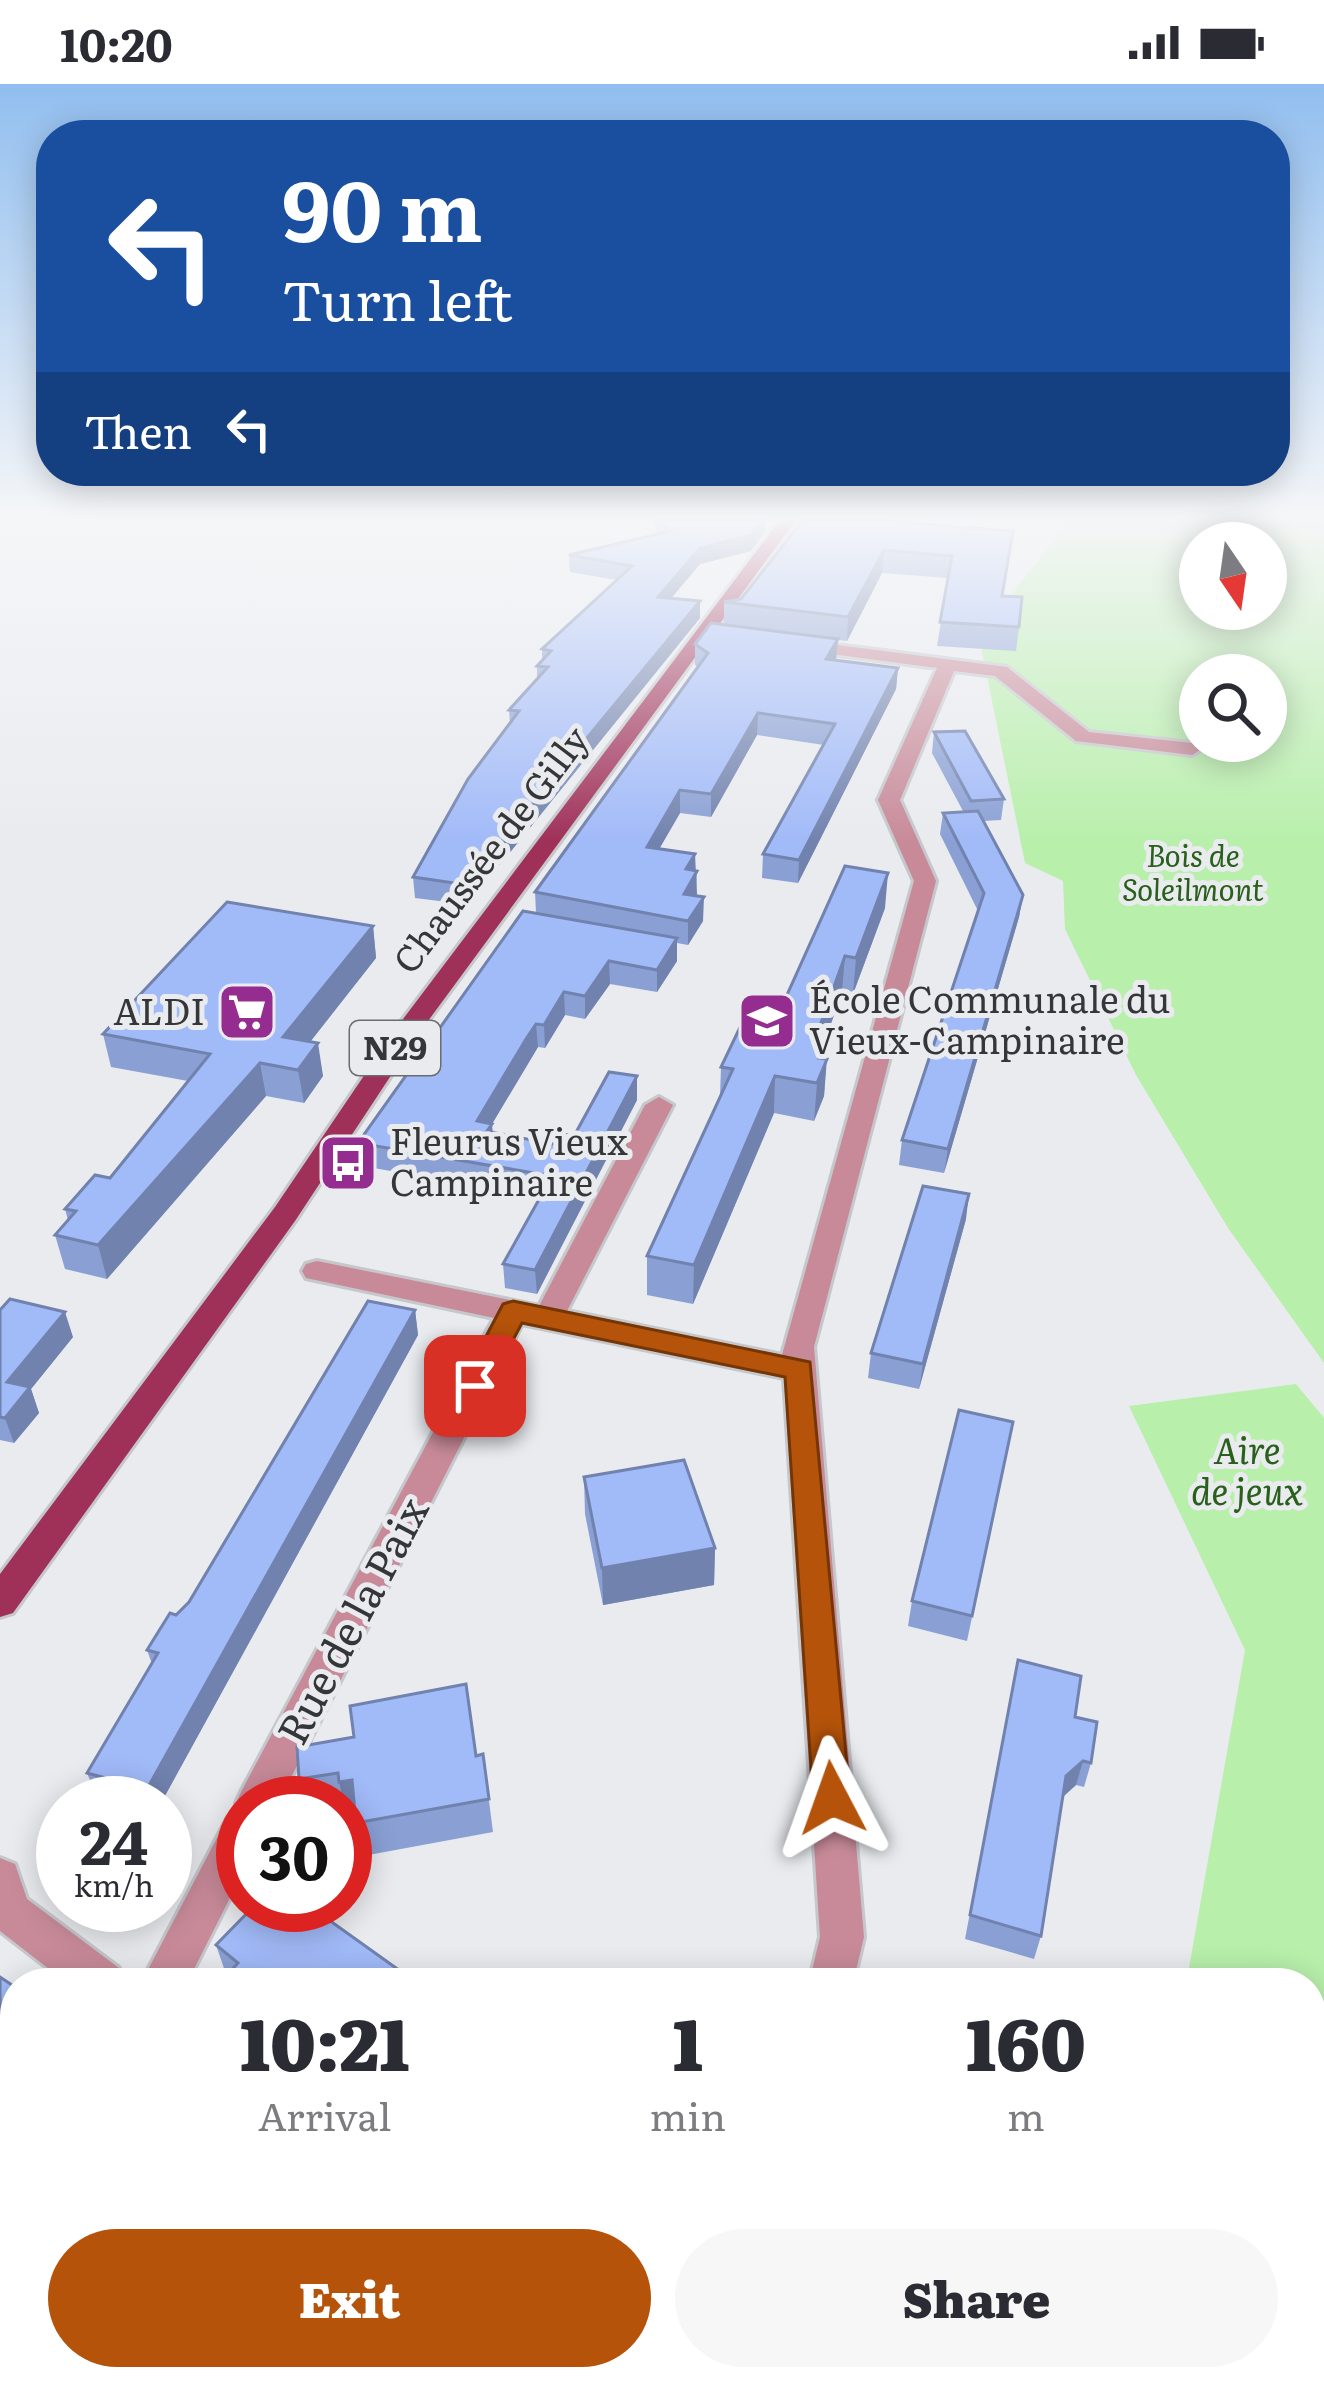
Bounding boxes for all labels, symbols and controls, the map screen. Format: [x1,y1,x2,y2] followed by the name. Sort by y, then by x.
[60,9,173,76] text: 10:20
[282,143,483,268] text: 90 m
[84,168,240,324] icon: left
[282,257,513,338] text: Turn left
[84,396,192,463] text: Then
[216,396,282,462] icon: left
[1179,522,1287,630] north arrow
[1179,522,1287,762] map controls
[1179,654,1287,762] button: search
[378,714,600,983] street label: Chaussée de Gilly
[1122,832,1264,910] park label: Bois de Soleilmont
[809,971,1170,1065] place label: École Communale du Vieux-Campinaire
[216,981,278,1043] supermarket icon: ALDI
[113,983,205,1036] place label: ALDI
[736,990,798,1052] school or university icon: École Communale du Vieux-Campinaire
[350,1021,440,1075] road number: N29
[390,1113,628,1207] place label: Fleurus Vieux Campinaire
[317,1132,379,1194] bus stop icon: Fleurus Vieux Campinaire
[424,1335,526,1437] pin
[442,1353,508,1419] icon: arrive
[1191,1422,1303,1516] park label: Aire de jeux
[259,1485,442,1754] street label: Rue de la Paix
[769,1735,895,1861] position arrow
[216,1776,372,1932] speed limit sign: 30
[80,1794,148,1883] text: 24
[74,1862,154,1906] text: km/h
[240,1986,409,2093] text: 10:21
[673,1986,703,2093] text: 1
[966,1986,1086,2093] text: 160
[258,2085,391,2143] text: Arrival
[649,2085,726,2143] text: min
[1007,2085,1045,2143] text: m
[48,2229,651,2367] button: Exit
[675,2229,1278,2367] button: Share

